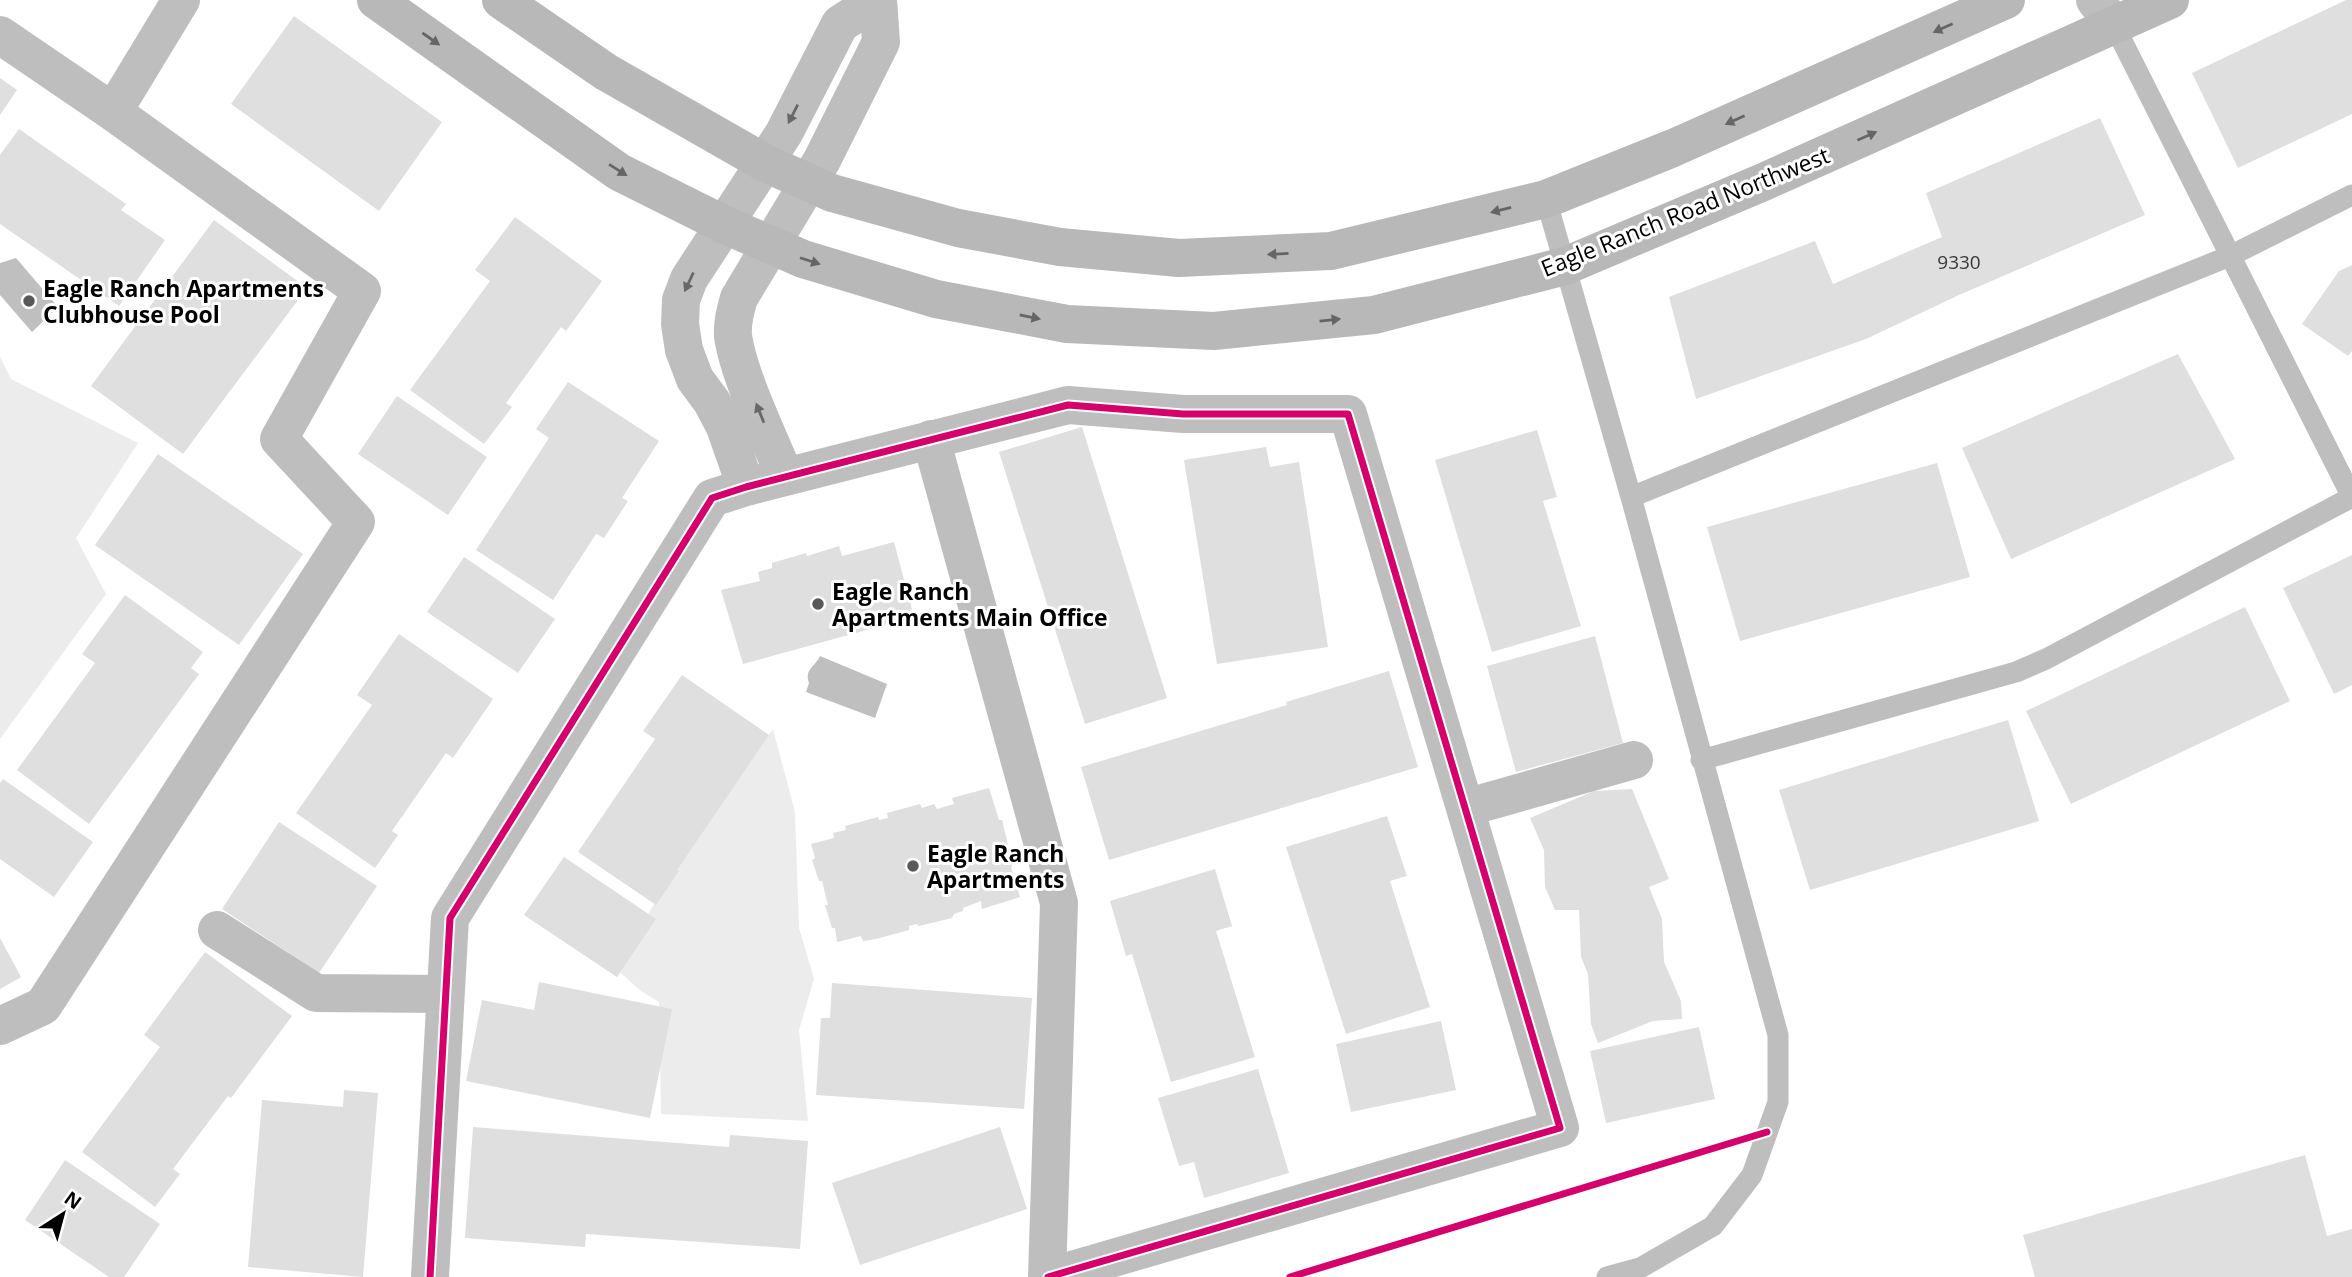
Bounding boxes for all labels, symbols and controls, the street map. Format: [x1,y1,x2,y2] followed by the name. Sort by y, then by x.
[1933,23,1954,34] one-way arrow
[422,32,440,46] one-way arrow
[788,104,799,124] one-way arrow
[1725,115,1746,126] one-way arrow
[1857,130,1877,142] one-way arrow
[1536,138,1834,284] street label: Eagle Ranch Road Northwest
[608,163,627,176] one-way arrow
[1489,205,1511,216] one-way arrow
[1267,248,1289,259] one-way arrow
[1937,249,1981,275] house number: 9330
[800,256,821,267] one-way arrow
[43,272,324,330] place label: Eagle Ranch Apartments Clubhouse Pool
[683,272,694,292] one-way arrow
[21,293,37,309] marker: Eagle Ranch Apartments Clubhouse Pool
[1019,312,1041,323] one-way arrow
[1319,314,1341,325] one-way arrow
[754,403,765,424] one-way arrow
[832,575,1108,633] place label: Eagle Ranch Apartments Main Office
[810,596,826,612] marker: Eagle Ranch Apartments Main Office
[927,837,1064,895] place label: Eagle Ranch Apartments
[905,858,921,874] marker: Eagle Ranch Apartments
[28,1179,98,1249] north arrow
[59,1185,87,1215] text: N

